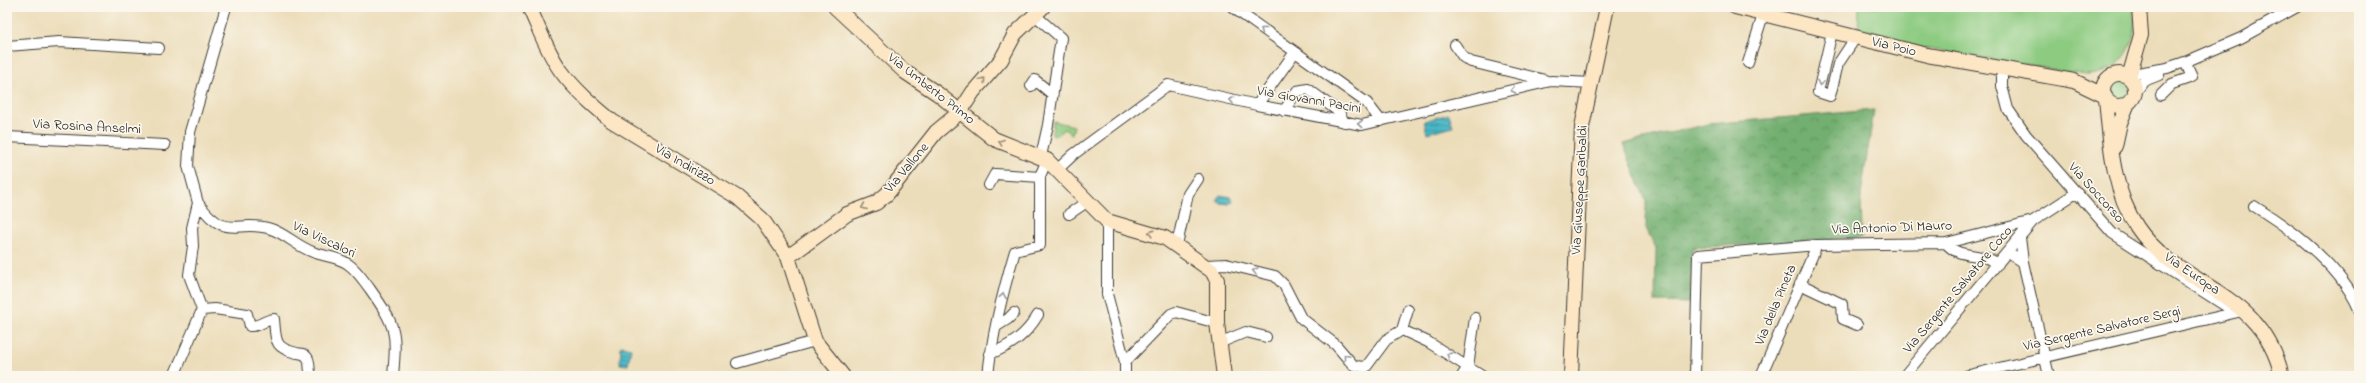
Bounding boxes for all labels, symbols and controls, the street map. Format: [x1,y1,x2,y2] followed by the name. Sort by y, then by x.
[1261,28,1268,35] one-way arrow
[1869,31,1918,63] street label: Via Poio
[882,47,979,130] street label: Via Umberto Primo
[979,78,986,85] one-way arrow
[1254,80,1363,119] street label: Via Giovanni Pacini
[1816,80,1824,87] one-way arrow
[1510,85,1517,93] one-way arrow
[1229,96,1235,104] one-way arrow
[31,114,142,140] street label: Via Rosina Anselmi
[1356,119,1363,128] one-way arrow
[1566,125,1594,256] street label: Via Giuseppe Garibaldi
[650,138,719,191] street label: Via Indirizzo
[879,138,935,199] street label: Via Vallone
[997,138,1004,146] one-way arrow
[2062,157,2129,228] street label: Via Soccorso
[861,203,868,211] one-way arrow
[1830,215,1953,241] street label: Via Antonio Di Mauro
[288,216,359,264] street label: Via Viscalori
[1898,222,2019,360] street label: Via Sergente Salvatore Coco
[1148,229,1155,238] one-way arrow
[2159,247,2224,301] street label: Via Europa
[1749,261,1802,350] street label: Via della Pineta
[1252,267,1259,275] one-way arrow
[998,293,1006,300] one-way arrow
[2020,301,2183,359] street label: Via Sergente Salvatore Sergi
[1446,353,1453,360] one-way arrow
[1344,354,1351,361] one-way arrow

